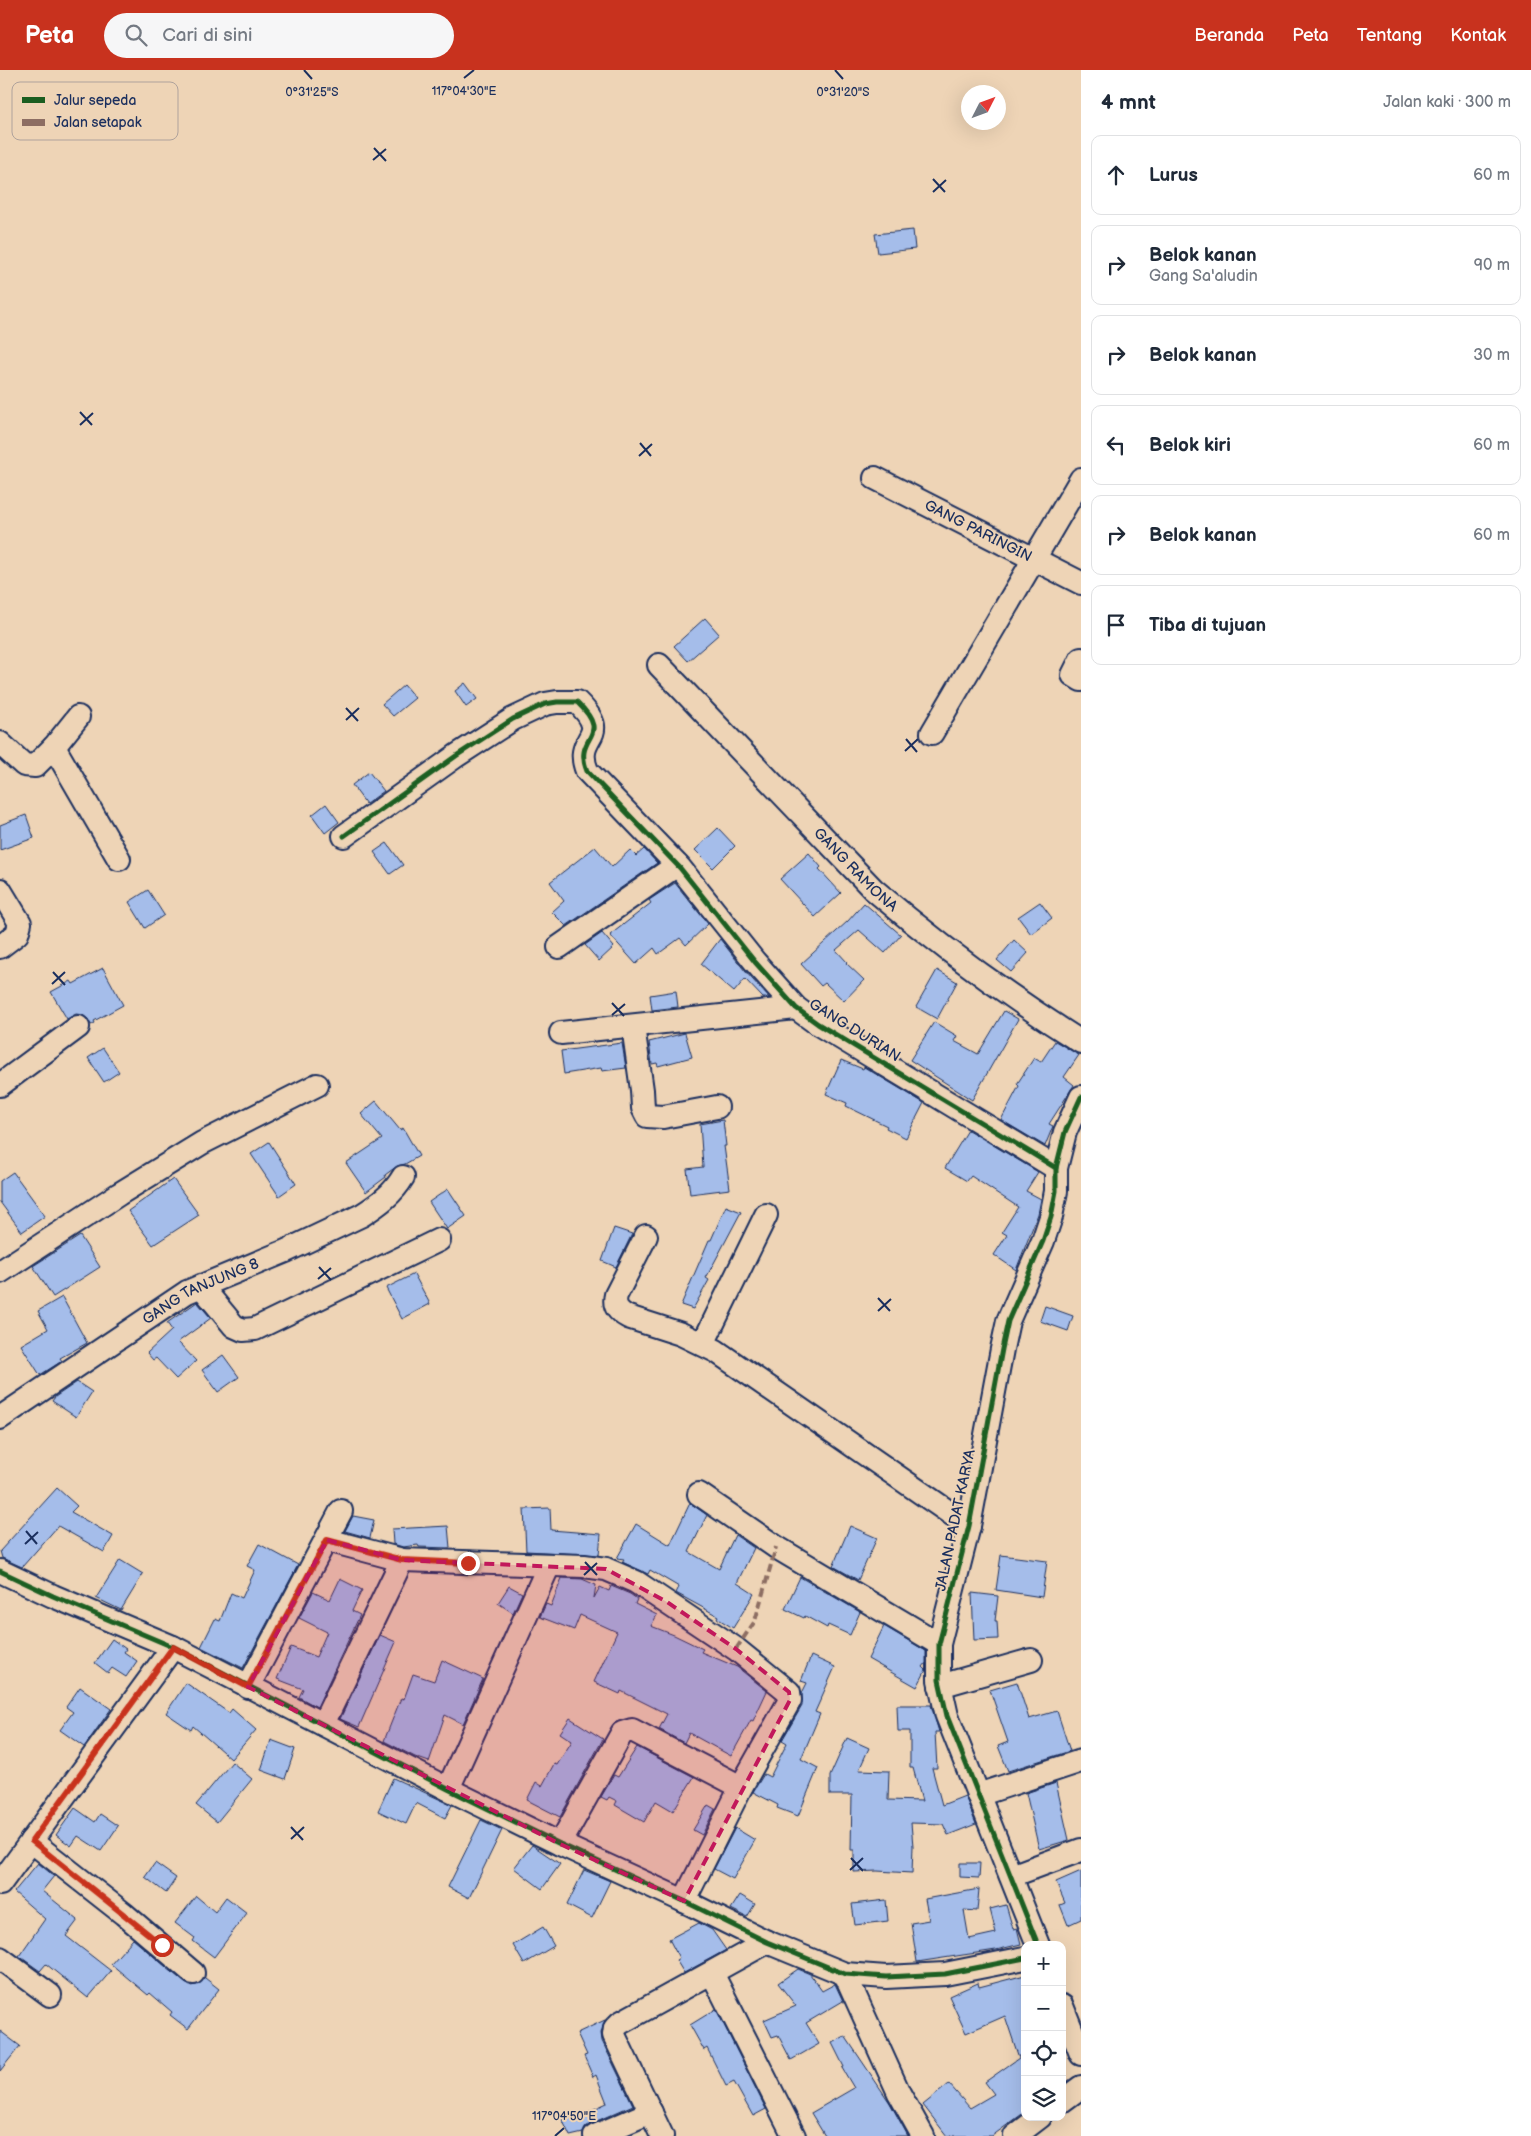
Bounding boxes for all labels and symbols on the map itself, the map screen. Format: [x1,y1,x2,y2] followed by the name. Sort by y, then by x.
[12,82,178,140] legend
[432,84,496,99] text: 117°04'30"E
[286,85,339,100] text: 0°31'25"S
[816,85,870,100] text: 0°31'20"S
[961,85,1006,130] north arrow
[54,92,136,109] text: Jalur sepeda
[54,114,142,131] text: Jalan setapak
[921,496,1035,566] street label: GANG PARINGIN
[809,824,902,917] street label: GANG RAMONA
[805,995,904,1066] street label: GANG DURIAN
[139,1254,262,1329] street label: GANG TANJUNG 8
[931,1447,980,1593] street label: JALAN PADAT KARYA
[457,1552,480,1575] route end
[151,1934,174,1957] route start
[532,2109,596,2124] text: 117°04'50"E

